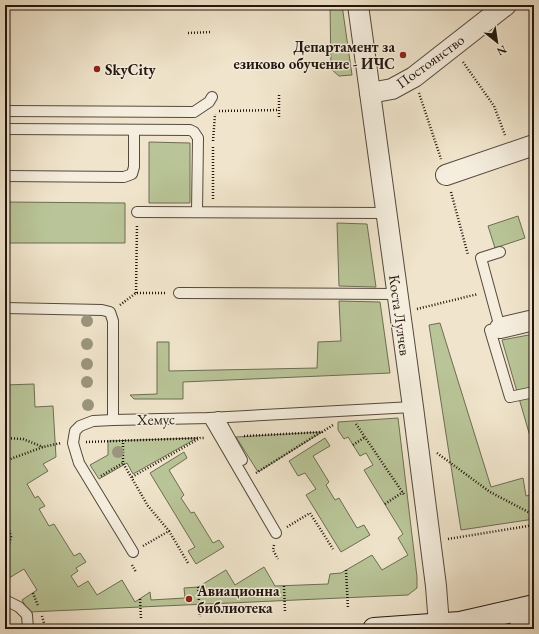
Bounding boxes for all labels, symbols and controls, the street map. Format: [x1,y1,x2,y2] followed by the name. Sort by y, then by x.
[477,22,517,62] north arrow
[392,30,468,92] street label: Постоянство
[233,37,395,73] place label: Департамент за езиково обучение - ИЧС
[495,42,509,59] text: N
[398,50,408,60] marker: Департамент за езиково обучение - ИЧС
[105,60,157,79] place label: SkyCity
[92,64,102,74] marker: SkyCity
[385,273,415,357] street label: Коста Лулчев
[136,409,175,429] street label: Хемус
[196,581,280,617] place label: Авиационна библиотека
[184,594,194,604] marker: Авиационна библиотека

